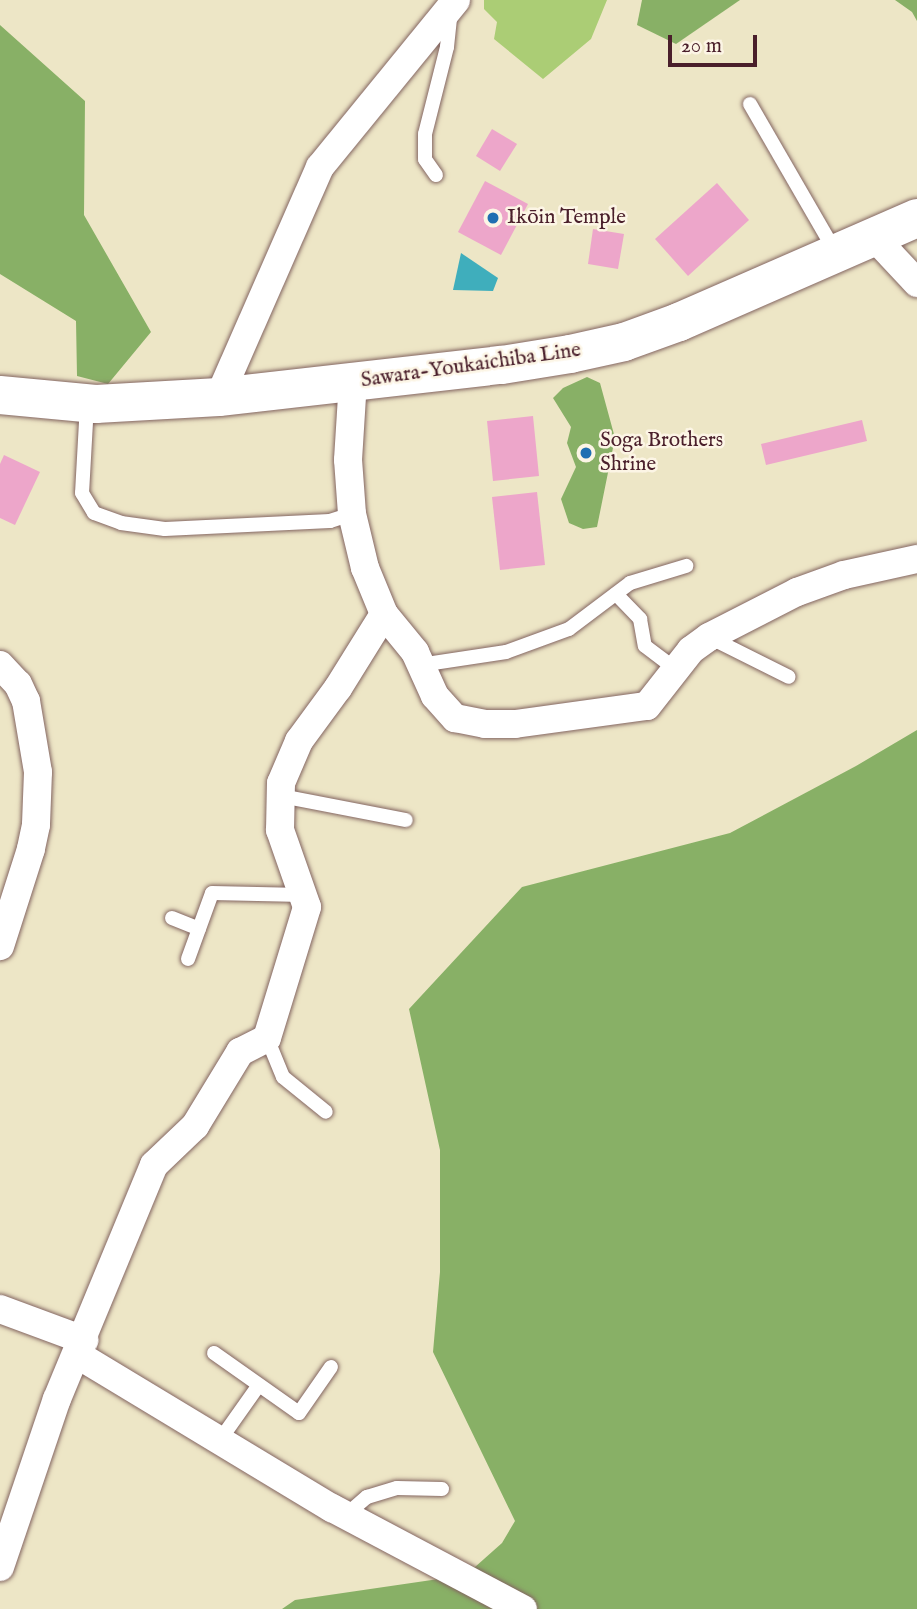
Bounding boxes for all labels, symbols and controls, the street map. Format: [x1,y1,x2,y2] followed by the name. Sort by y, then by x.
[672,21,761,65] scale bar
[681,33,722,60] text: 20 m
[507,205,626,231] place label: Ikōin Temple
[485,210,501,226] marker: Ikōin Temple
[359,338,583,394] street label: Sawara-Youkaichiba Line
[600,428,723,478] place label: Soga Brothers Shrine
[578,445,594,461] marker: Soga Brothers Shrine

